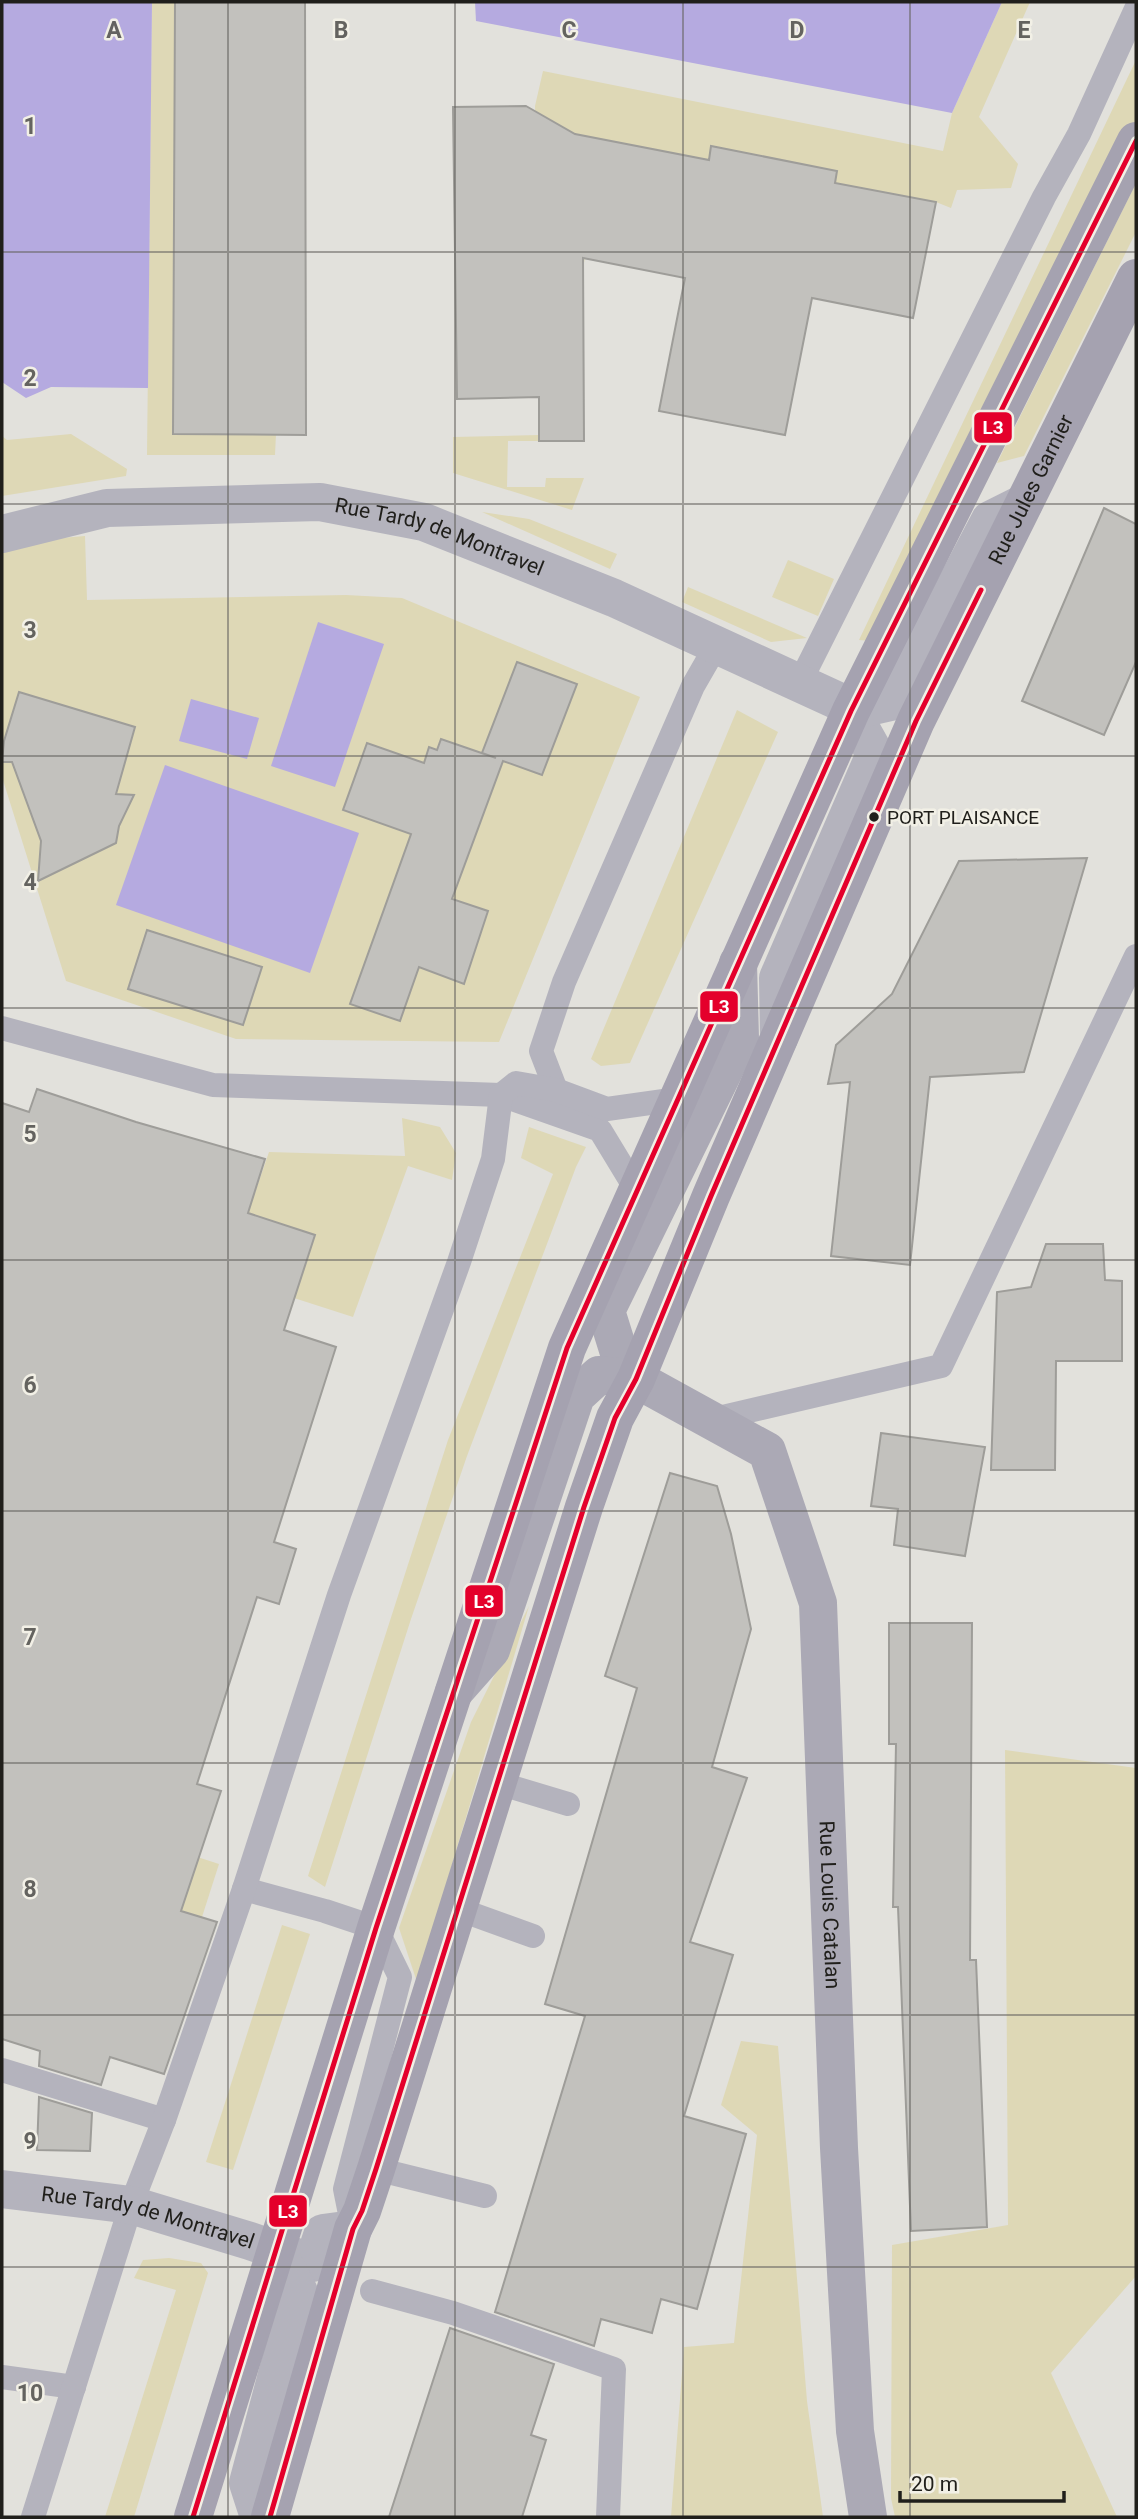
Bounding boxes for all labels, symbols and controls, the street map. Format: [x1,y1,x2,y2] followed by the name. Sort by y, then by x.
[106,17,122,44] text: A
[334,17,348,44] text: B
[561,17,577,44] text: C
[790,17,804,44] text: D
[1018,17,1031,44] text: E
[23,113,37,140] text: 1
[23,365,37,392] text: 2
[973,411,1013,444] line badge: L3
[984,411,1078,569] street label: Rue Jules Garnier
[982,416,1004,439] text: L3
[333,493,547,581] street label: Rue Tardy de Montravel
[23,617,37,644] text: 3
[887,806,1039,829] place label: PORT PLAISANCE
[867,810,881,824] marker: PORT PLAISANCE
[23,869,37,896] text: 4
[699,990,739,1023] line badge: L3
[708,995,730,1018] text: L3
[23,1121,37,1148] text: 5
[23,1372,37,1399] text: 6
[464,1584,504,1618] line badge: L3
[473,1590,495,1613] text: L3
[23,1624,37,1651] text: 7
[814,1820,845,1989] street label: Rue Louis Catalan
[23,1876,37,1903] text: 8
[23,2128,37,2155] text: 9
[40,2182,258,2254] street label: Rue Tardy de Montravel
[268,2194,308,2228] line badge: L3
[277,2200,299,2223] text: L3
[17,2380,43,2407] text: 10
[900,2460,1064,2504] scale bar
[911,2472,958,2496] text: 20 m

